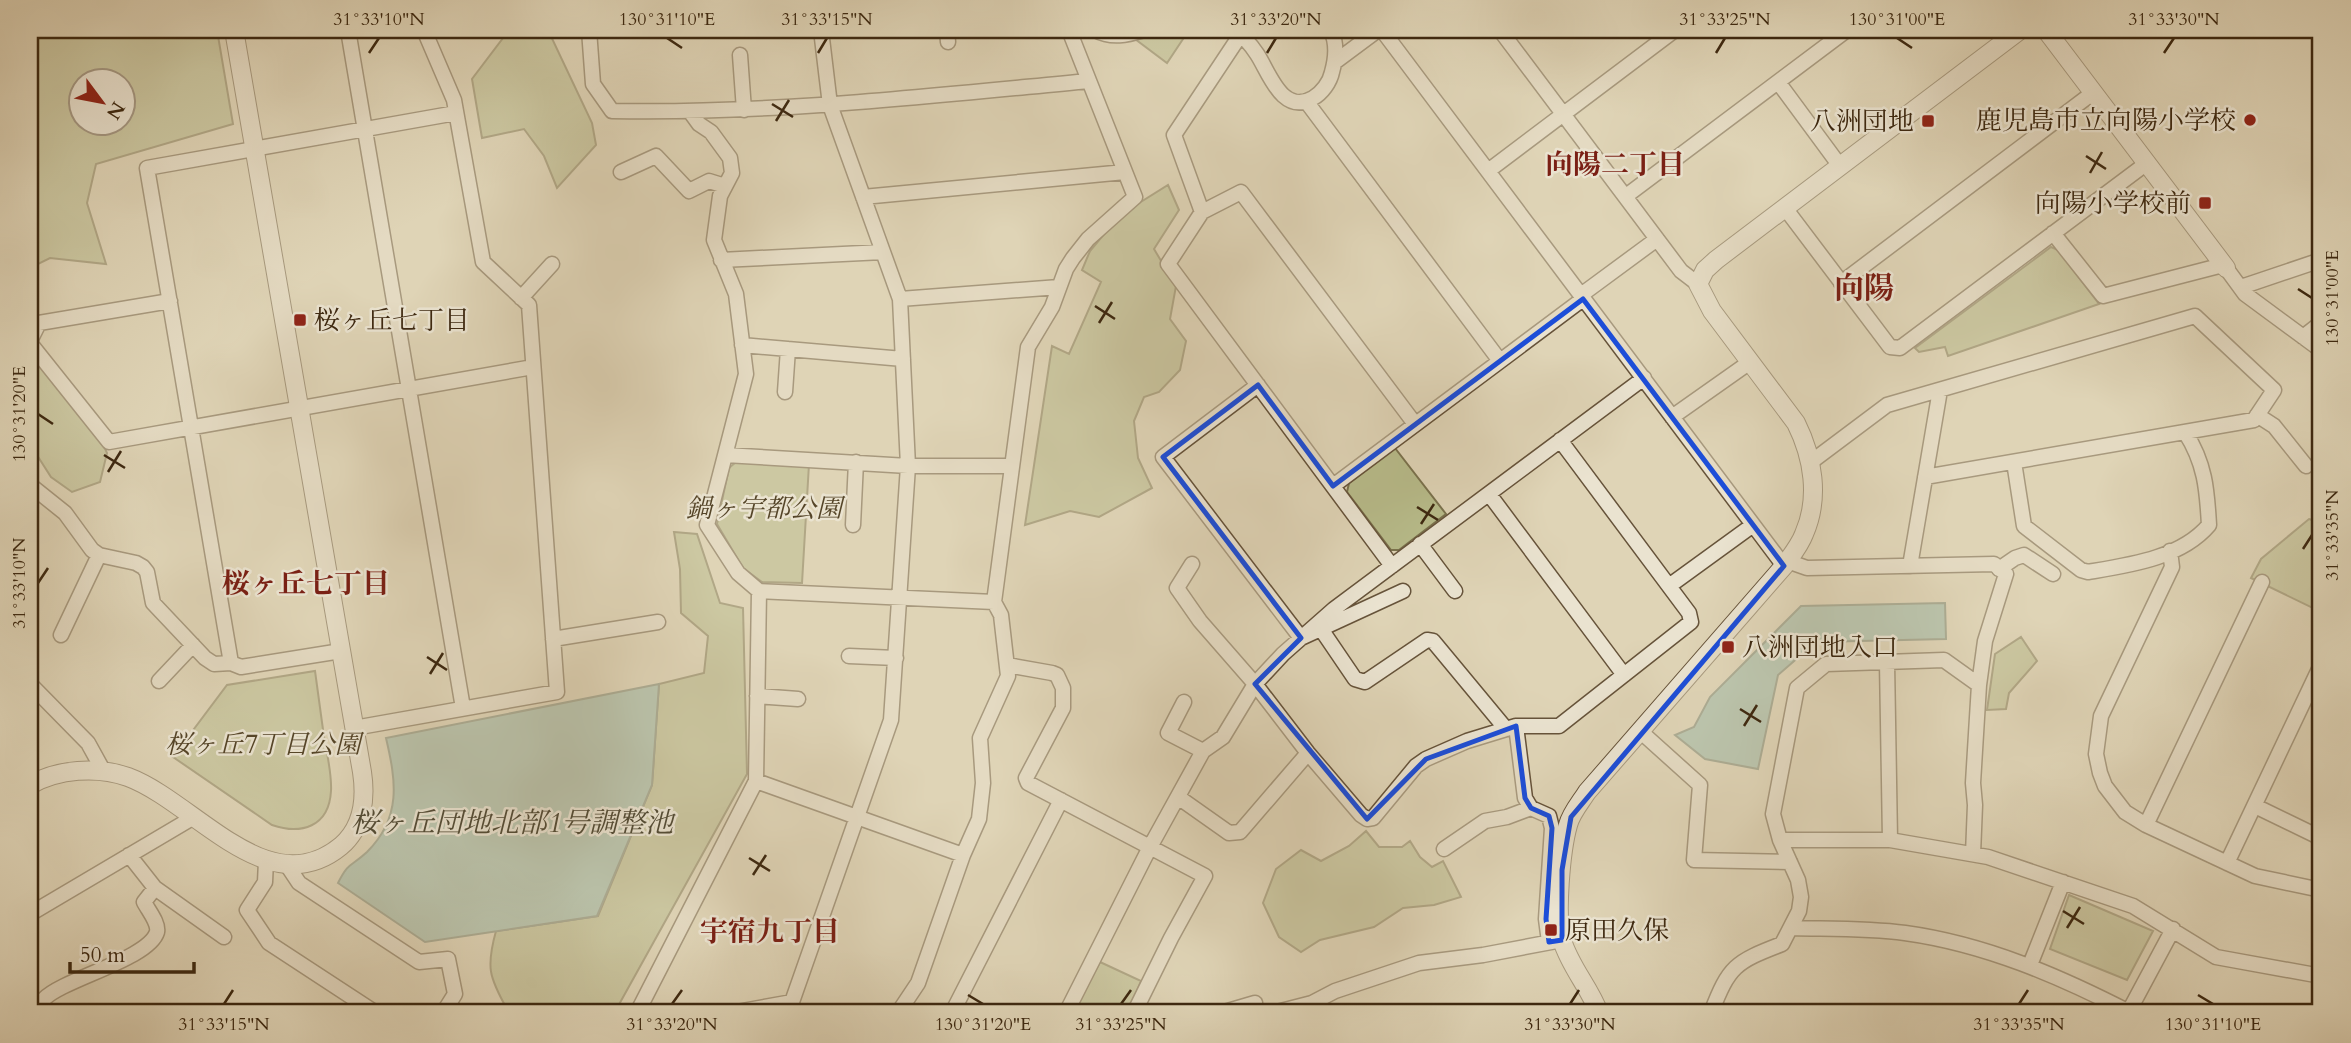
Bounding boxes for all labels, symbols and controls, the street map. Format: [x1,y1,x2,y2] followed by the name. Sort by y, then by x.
[333,7,425,32] text: 31°33'10"N
[619,7,715,32] text: 130°31'10"E
[781,7,873,32] text: 31°33'15"N
[1230,7,1322,32] text: 31°33'20"N
[1679,7,1771,32] text: 31°33'25"N
[1849,7,1945,32] text: 130°31'00"E
[2128,7,2220,32] text: 31°33'30"N
[66,66,136,136] north arrow
[100,97,131,125] text: N
[1976,103,2236,138] place label: 鹿児島市立向陽小学校
[1810,104,1914,139] place label: 八洲団地
[2242,112,2258,128] marker: 鹿児島市立向陽小学校
[1920,113,1936,129] marker: 八洲団地
[1545,146,1685,184] district label: 向陽二丁目
[2035,186,2191,221] place label: 向陽小学校前
[2197,195,2213,211] marker: 向陽小学校前
[2320,250,2345,346] text: 130°31'00"E
[1834,268,1894,309] district label: 向陽
[314,303,470,338] place label: 桜ヶ丘七丁目
[292,312,308,328] marker: 桜ヶ丘七丁目
[7,366,32,462] text: 130°31'20"E
[2320,489,2345,581] text: 31°33'35"N
[686,491,846,526] park label: 鍋ヶ宇都公園
[7,537,32,629] text: 31°33'10"N
[222,565,390,603] district label: 桜ヶ丘七丁目
[1742,630,1898,665] place label: 八洲団地入口
[1720,639,1736,655] marker: 八洲団地入口
[165,727,365,762] park label: 桜ヶ丘7丁目公園
[351,804,676,842] water label: 桜ヶ丘団地北部1号調整池
[700,913,840,951] district label: 宇宿九丁目
[1565,913,1669,948] place label: 原田久保
[1543,922,1559,938] marker: 原田久保
[70,931,194,975] scale bar
[80,941,125,970] text: 50 m
[178,1012,270,1037] text: 31°33'15"N
[626,1012,718,1037] text: 31°33'20"N
[935,1012,1031,1037] text: 130°31'20"E
[1075,1012,1167,1037] text: 31°33'25"N
[1524,1012,1616,1037] text: 31°33'30"N
[1973,1012,2065,1037] text: 31°33'35"N
[2165,1012,2261,1037] text: 130°31'10"E

